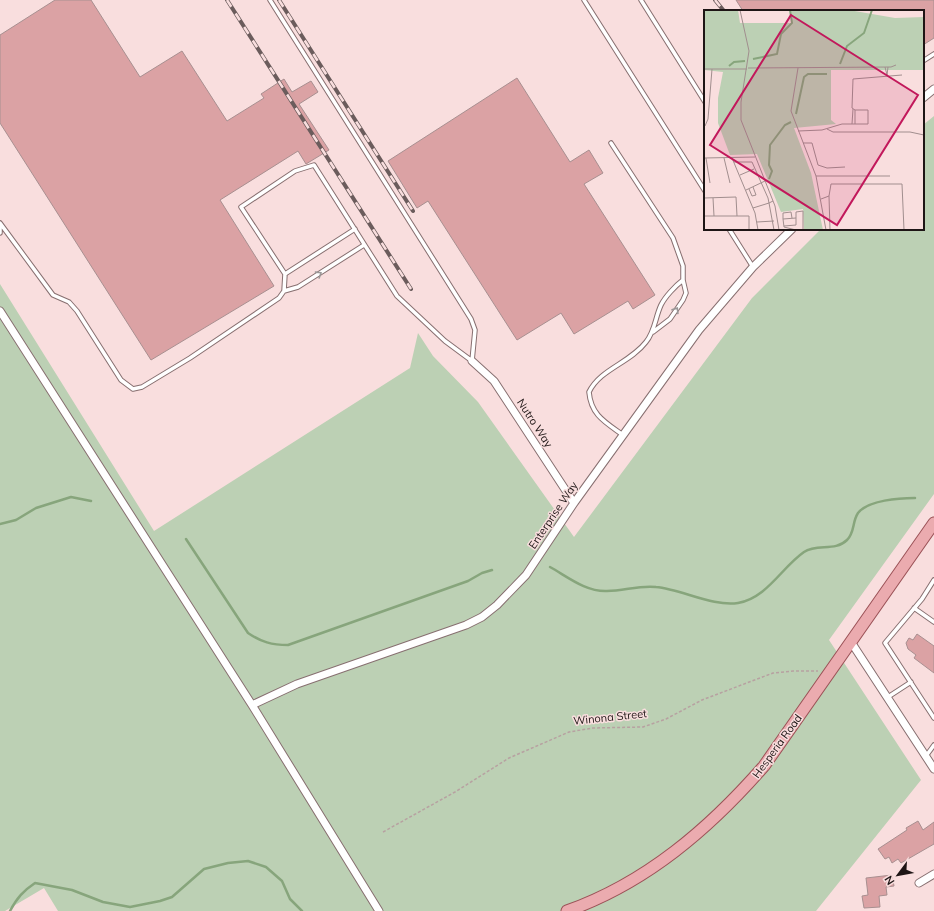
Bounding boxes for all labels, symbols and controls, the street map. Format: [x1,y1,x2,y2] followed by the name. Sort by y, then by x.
[704,10,924,230] inset map
[315,271,322,279] one-way arrow
[671,307,679,314] one-way arrow
[514,396,556,450] street label: Nutro Way
[525,479,581,551] street label: Enterprise Way
[573,706,648,728] street label: Winona Street
[749,711,805,781] street label: Hesperia Road
[878,855,918,895] north arrow
[881,873,898,888] text: N

